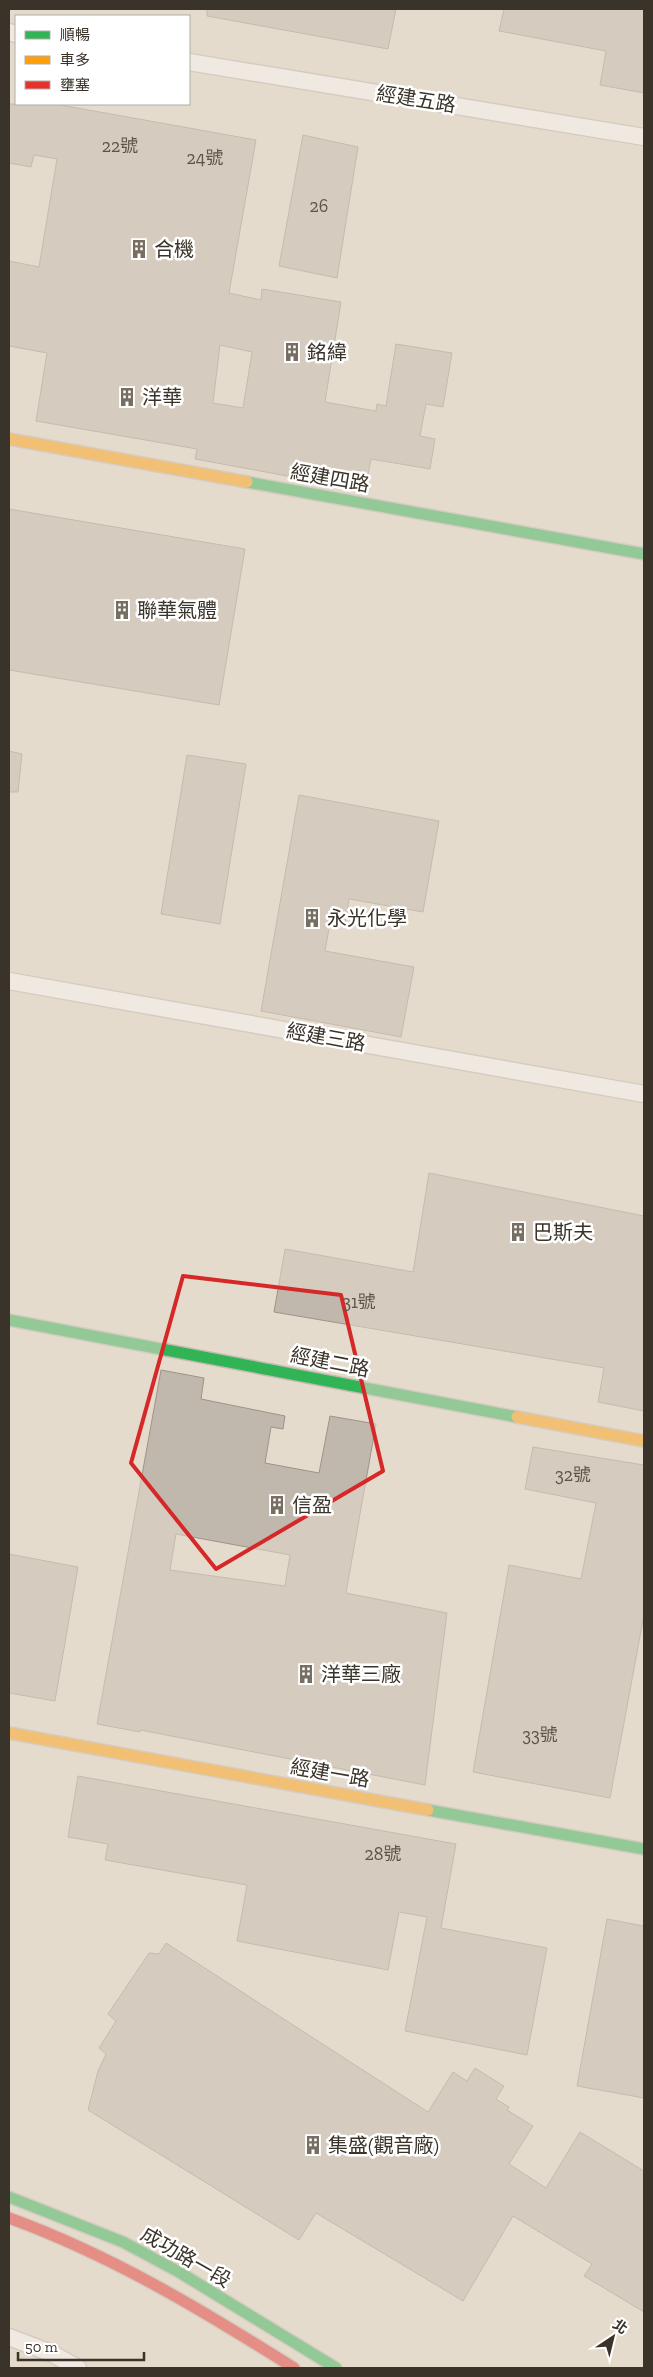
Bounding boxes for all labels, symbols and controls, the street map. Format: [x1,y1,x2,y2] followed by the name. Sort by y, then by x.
[15,15,190,105] legend
[60,26,90,44] text: 順暢
[60,51,90,69] text: 車多
[60,76,90,94] text: 壅塞
[375,81,457,117] street label: 經建五路
[102,135,138,157] house number: 22號
[187,147,223,169] house number: 24號
[310,195,328,217] house number: 26
[154,237,194,261] place label: 合機
[128,238,150,260] building icon: 合機
[307,340,347,364] place label: 銘緯
[281,341,303,363] building icon: 銘緯
[142,385,182,409] place label: 洋華
[116,386,138,408] building icon: 洋華
[289,459,371,497] street label: 經建四路
[137,598,217,622] place label: 聯華氣體
[111,599,133,621] building icon: 聯華氣體
[327,906,407,930] place label: 永光化學
[301,907,323,929] building icon: 永光化學
[285,1018,367,1056] street label: 經建三路
[533,1220,593,1244] place label: 巴斯夫
[507,1221,529,1243] building icon: 巴斯夫
[342,1291,376,1313] house number: 31號
[288,1343,372,1381] street label: 經建二路
[555,1464,591,1486] house number: 32號
[292,1493,332,1517] place label: 信盈
[266,1494,288,1516] building icon: 信盈
[321,1662,401,1686] place label: 洋華三廠
[295,1663,317,1685] building icon: 洋華三廠
[522,1724,558,1746] house number: 33號
[289,1754,371,1792] street label: 經建一路
[365,1843,401,1865] house number: 28號
[328,2133,439,2157] place label: 集盛(觀音廠)
[302,2134,324,2156] building icon: 集盛(觀音廠)
[137,2222,235,2292] street label: 成功路一段
[588,2312,638,2362] north arrow
[610,2316,631,2338] text: 北
[18,2330,144,2362] scale bar
[25,2338,58,2356] text: 50 m

